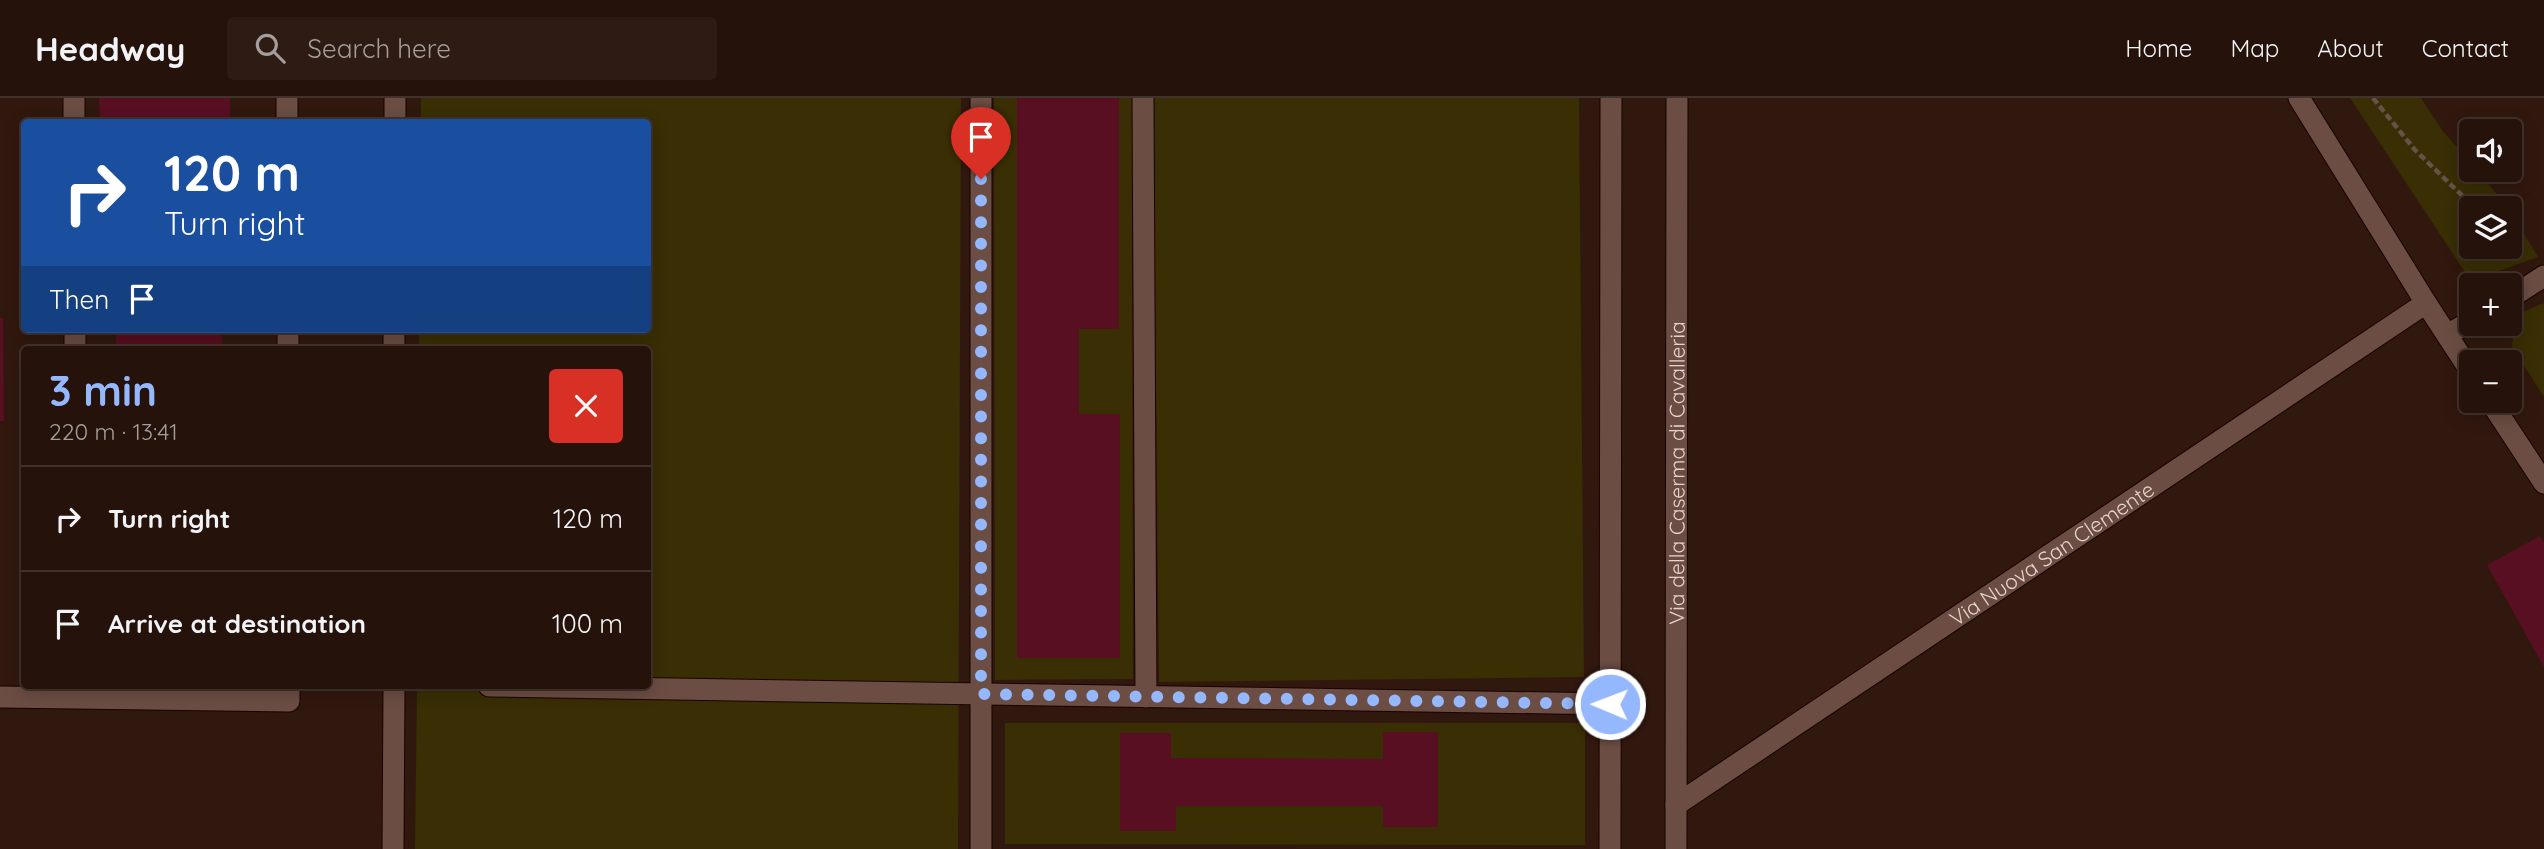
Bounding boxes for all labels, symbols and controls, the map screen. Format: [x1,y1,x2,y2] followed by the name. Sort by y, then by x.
[227,17,717,80] search box
[35,28,185,69] text: Headway
[251,29,289,67] icon: search
[307,32,451,65] text: Search here
[2125,33,2192,63] text: Home
[2230,33,2279,63] text: Map
[2317,33,2384,63] text: About
[2422,33,2509,63] text: Contact
[951,107,1011,179] pin
[962,118,1000,156] icon: arrive
[2459,119,2522,413] map controls
[2459,119,2522,182] button: sound
[164,142,300,203] text: 120 m
[49,147,140,238] icon: right
[2459,196,2522,259] button: layers
[164,203,305,243] text: Turn right
[2459,273,2522,336] button: +
[123,280,161,318] icon: arrive
[49,283,109,316] text: Then
[1663,321,1690,625] street label: Via della Caserma di Cavalleria
[2459,350,2522,413] button: −
[49,364,157,417] text: 3 min
[549,369,623,443] button: close
[49,417,178,446] text: 220 m · 13:41
[1944,476,2159,631] street label: Via Nuova San Clemente
[49,500,87,538] icon: right
[108,502,230,535] text: Turn right
[553,502,623,535] text: 120 m
[49,605,87,643] icon: arrive
[108,607,366,640] text: Arrive at destination
[552,607,623,640] text: 100 m
[1573,667,1647,741] position arrow

